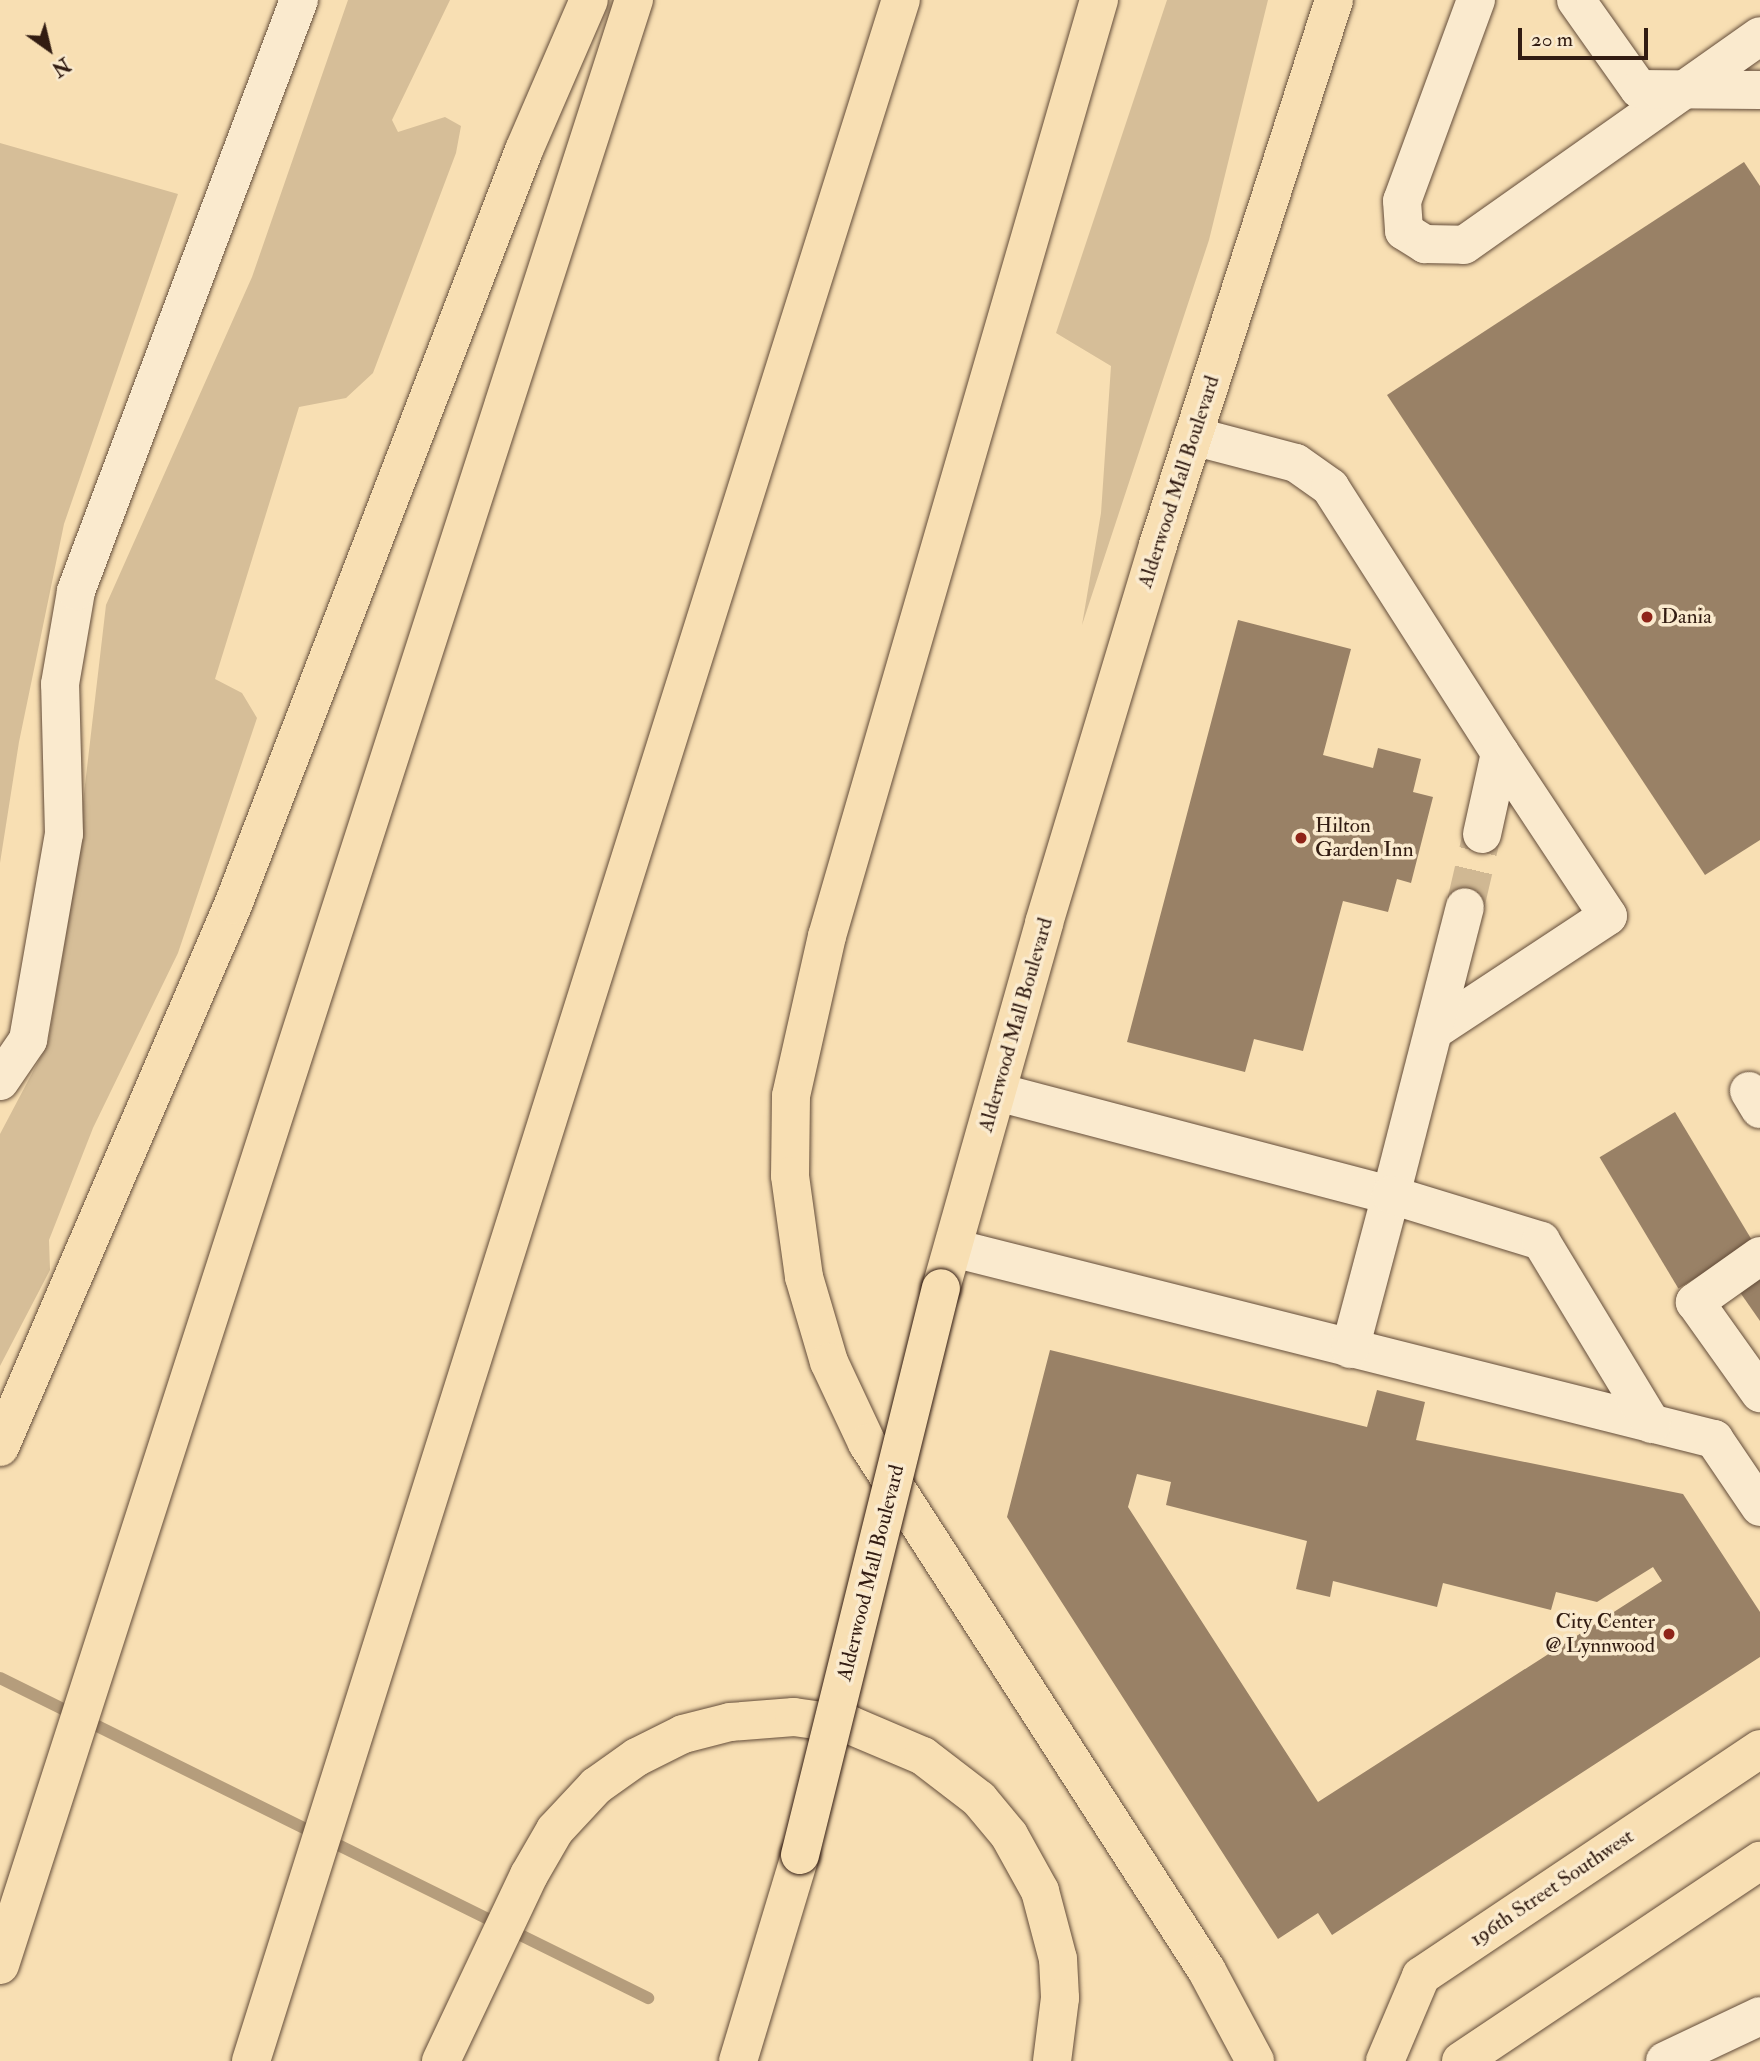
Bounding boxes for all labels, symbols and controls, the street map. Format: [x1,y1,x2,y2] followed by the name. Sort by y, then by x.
[14,14,84,84] north arrow
[1522,14,1652,58] scale bar
[1531,26,1573,53] text: 20 m
[47,52,75,81] text: N
[1133,373,1225,591] street label: Alderwood Mall Boulevard
[1661,604,1712,630] place label: Dania
[1639,609,1655,625] marker: Dania
[1315,813,1413,863] place label: Hilton Garden Inn
[1293,830,1309,846] marker: Hilton Garden Inn
[973,915,1059,1135] street label: Alderwood Mall Boulevard
[832,1462,910,1684] street label: Alderwood Mall Boulevard
[1545,1609,1655,1659] place label: City Center @ Lynnwood
[1661,1626,1677,1642] marker: City Center @ Lynnwood
[1465,1824,1639,1952] street label: 196th Street Southwest

